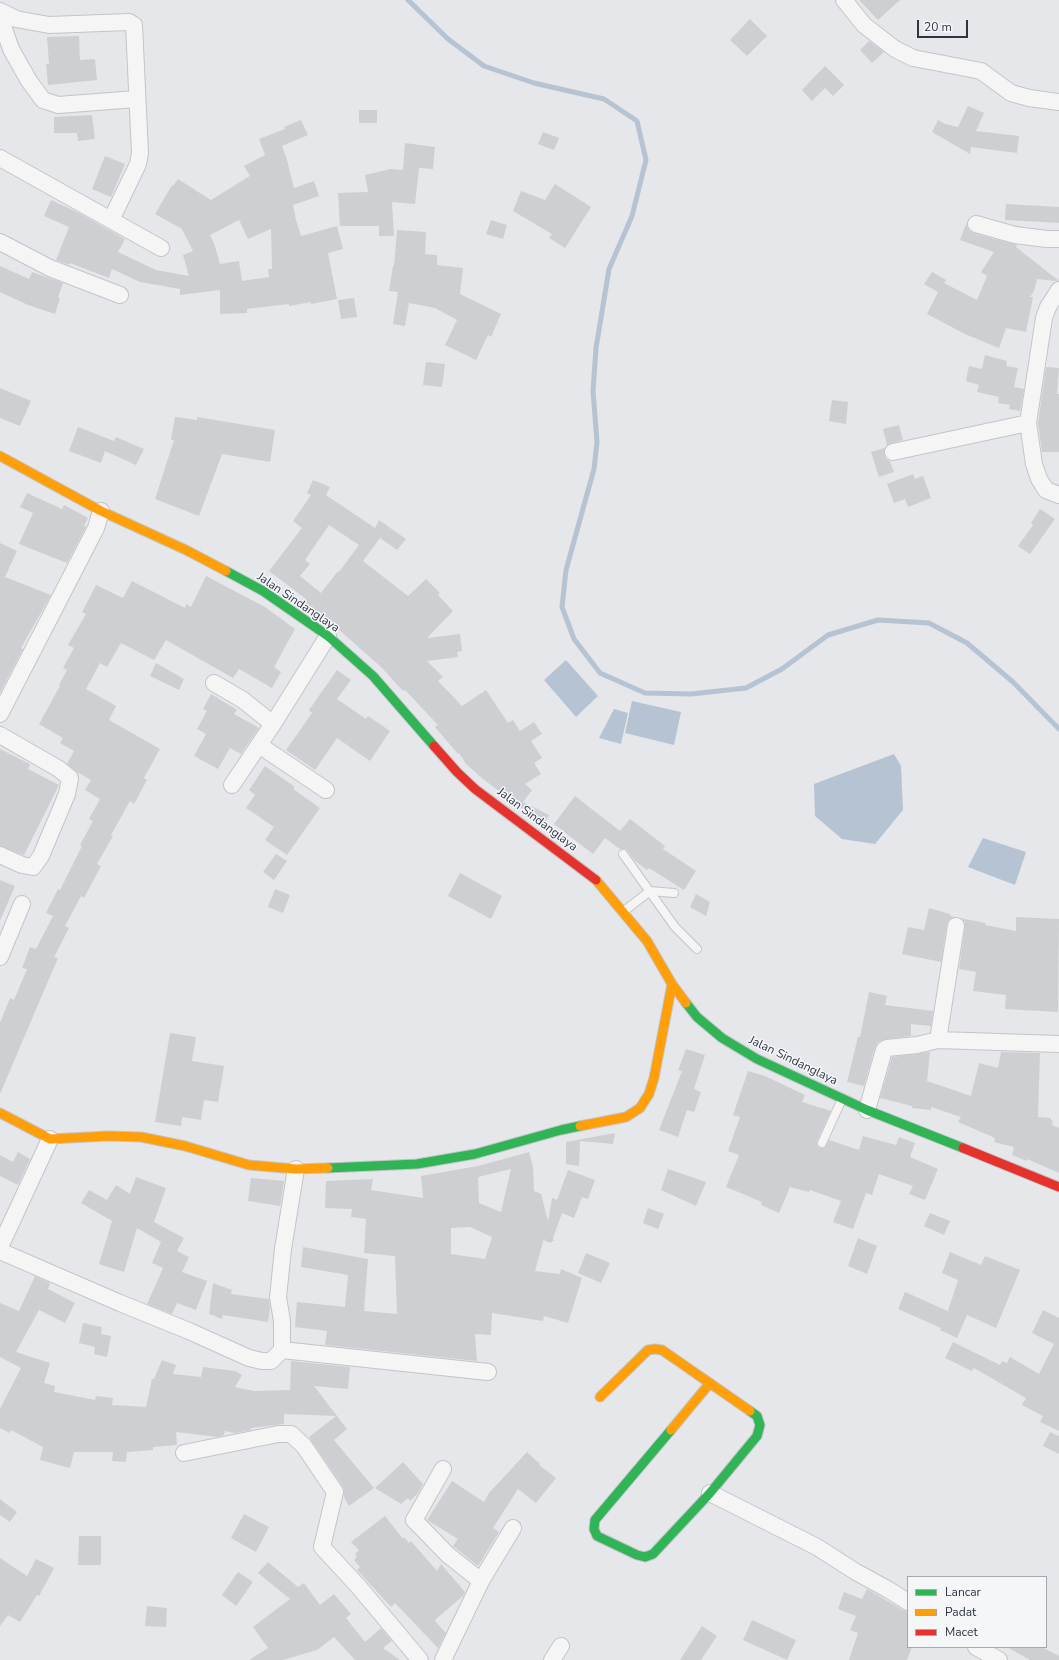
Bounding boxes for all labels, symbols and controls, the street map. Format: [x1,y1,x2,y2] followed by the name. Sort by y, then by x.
[919,12,970,38] scale bar
[924,19,952,35] text: 20 m
[254,570,342,636] street label: Jalan Sindanglaya
[494,785,580,855] street label: Jalan Sindanglaya
[746,1033,840,1089] street label: Jalan Sindanglaya
[907,1576,1047,1648] legend
[945,1584,981,1600] text: Lancar
[945,1604,976,1620] text: Padat
[945,1624,978,1640] text: Macet

